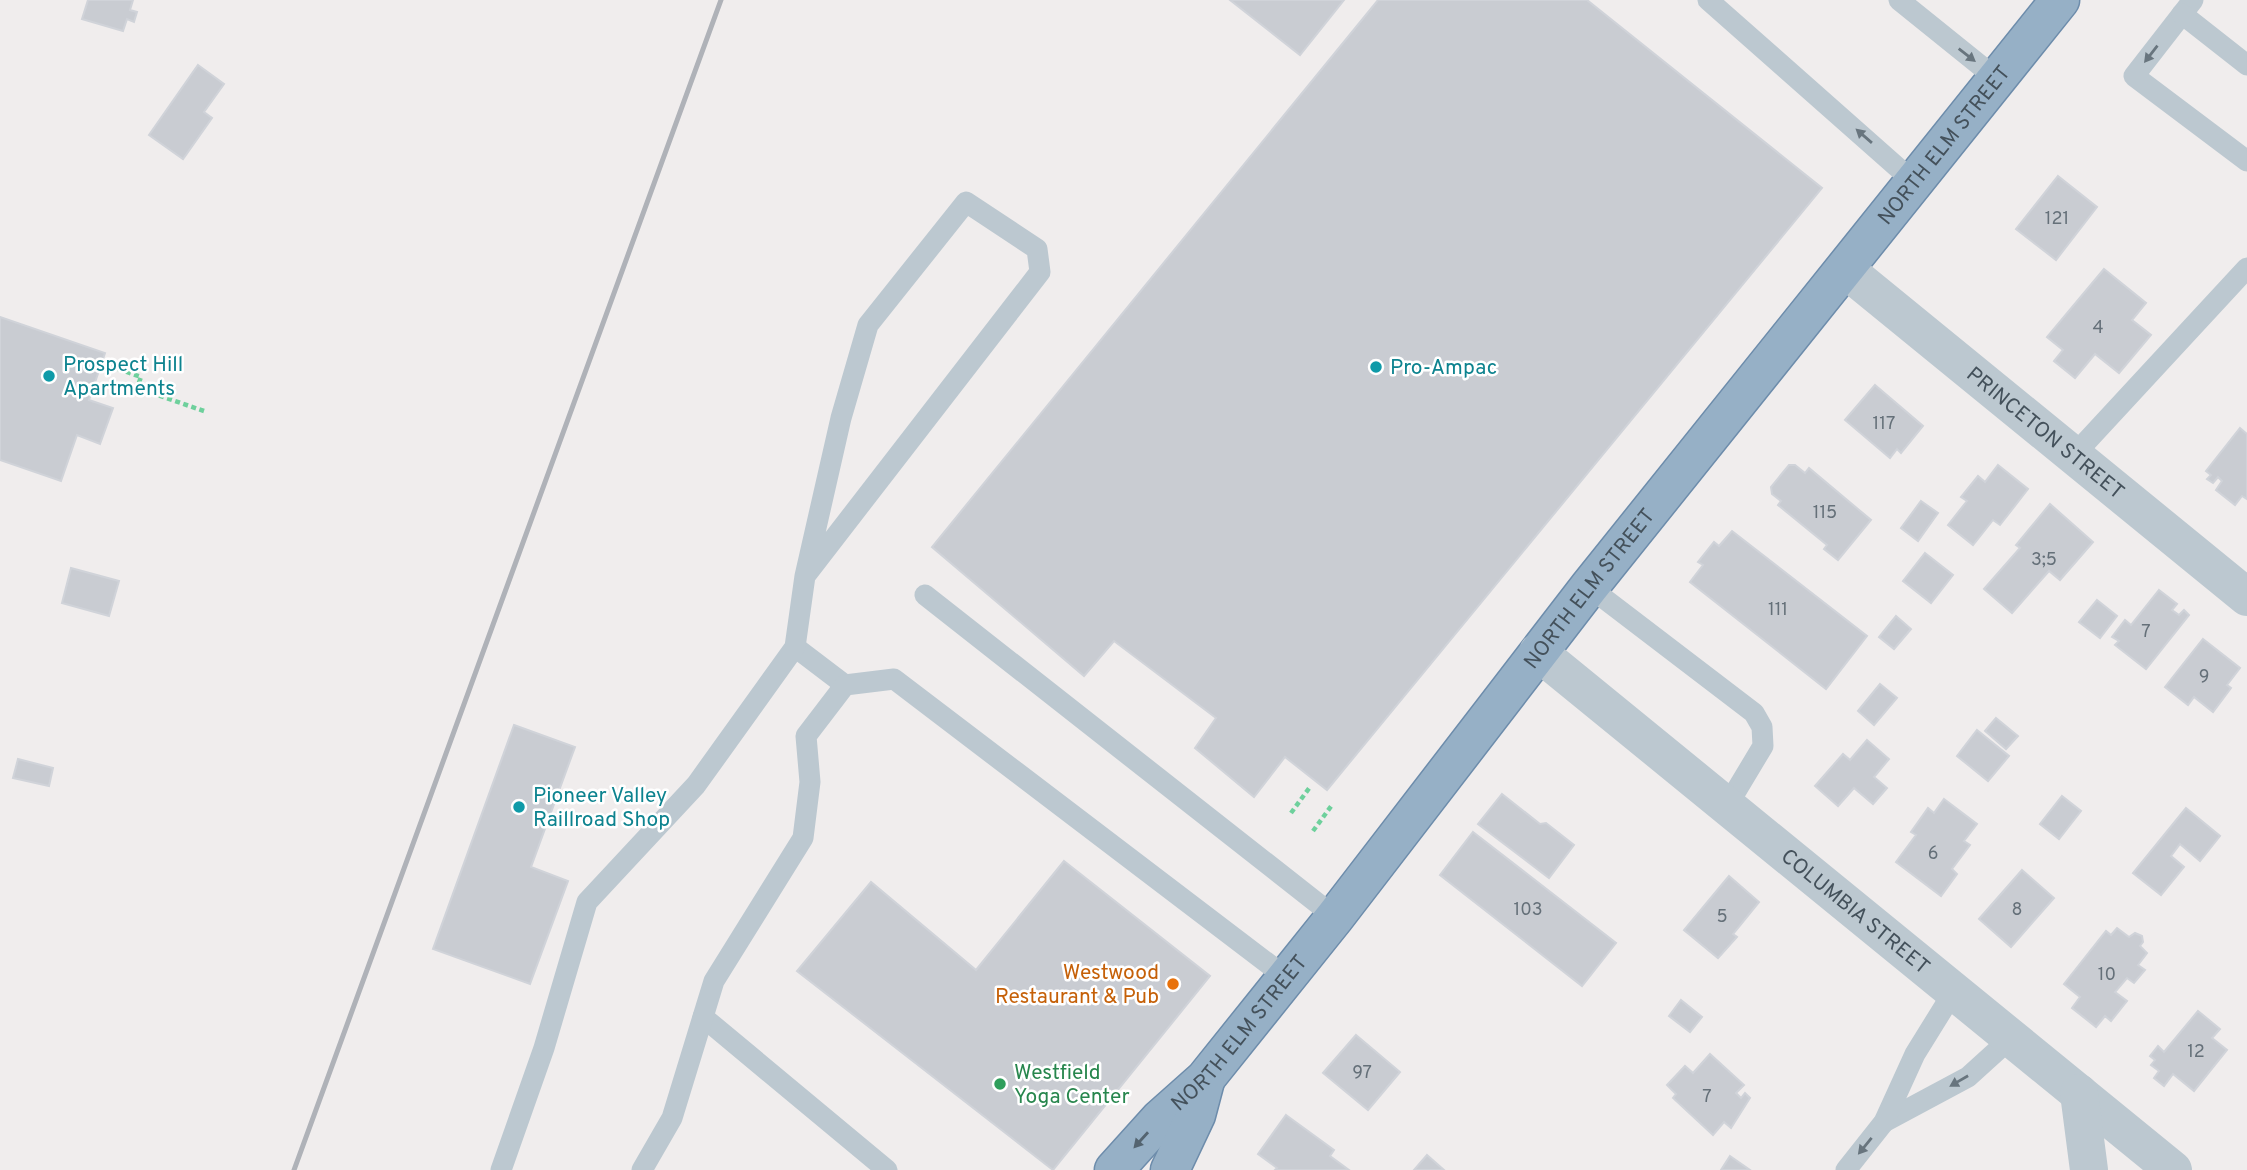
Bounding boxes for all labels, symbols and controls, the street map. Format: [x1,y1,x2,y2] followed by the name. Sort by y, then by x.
[2144,45,2158,63] one-way arrow
[1958,47,1975,62] one-way arrow
[1873,60,2017,231] street label: NORTH ELM STREET
[1855,128,1873,144] one-way arrow
[2045,208,2069,231] house number: 121
[2092,317,2104,340] house number: 4
[63,352,183,403] place label: Prospect Hill Apartments
[1390,355,1497,382] place label: Pro-Ampac
[1368,359,1384,375] marker: Pro-Ampac
[1960,362,2129,506] street label: PRINCETON STREET
[41,368,57,384] marker: Prospect Hill Apartments
[1873,413,1895,436] house number: 117
[1813,502,1837,525] house number: 115
[1519,503,1662,675] street label: NORTH ELM STREET
[2031,549,2057,572] house number: 3;5
[1768,599,1788,622] house number: 111
[2141,621,2151,644] house number: 7
[2199,666,2209,689] house number: 9
[533,783,670,834] place label: Pioneer Valley Raillroad Shop
[511,799,527,815] marker: Pioneer Valley Raillroad Shop
[1928,843,1938,866] house number: 6
[1775,844,1935,981] street label: COLUMBIA STREET
[1513,899,1543,922] house number: 103
[2012,899,2023,922] house number: 8
[1716,906,1728,929] house number: 5
[1166,950,1314,1118] street label: NORTH ELM STREET
[995,960,1159,1011] place label: Westwood Restaurant & Pub
[2098,964,2116,987] house number: 10
[1165,976,1181,992] marker: Westwood Restaurant & Pub
[2187,1041,2205,1064] house number: 12
[1014,1060,1130,1111] place label: Westfield Yoga Center
[1352,1062,1372,1085] house number: 97
[1949,1075,1968,1088] one-way arrow
[992,1076,1008,1092] marker: Westfield Yoga Center
[1702,1086,1712,1109] house number: 7
[1133,1131,1149,1148] one-way arrow
[1858,1138,1873,1155] one-way arrow

